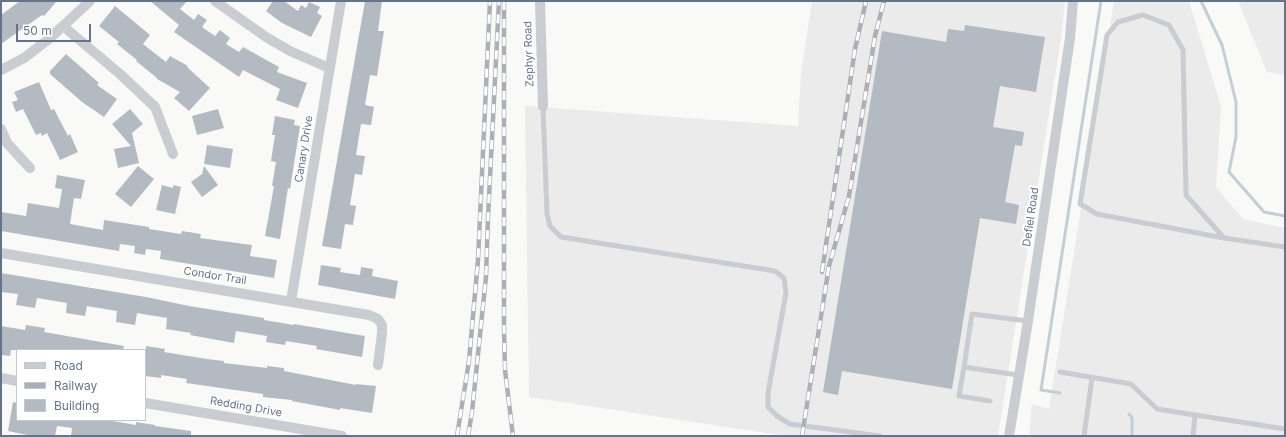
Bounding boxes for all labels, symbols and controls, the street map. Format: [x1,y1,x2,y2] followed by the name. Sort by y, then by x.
[18,16,93,42] scale bar
[521,21,537,87] street label: Zephyr Road
[23,23,52,38] text: 50 m
[292,114,316,184] street label: Canary Drive
[1020,186,1042,248] street label: Defiel Road
[182,264,248,288] street label: Condor Trail
[16,349,146,421] legend
[54,358,83,373] text: Road
[54,378,97,393] text: Railway
[209,394,283,420] street label: Redding Drive
[54,398,99,413] text: Building

